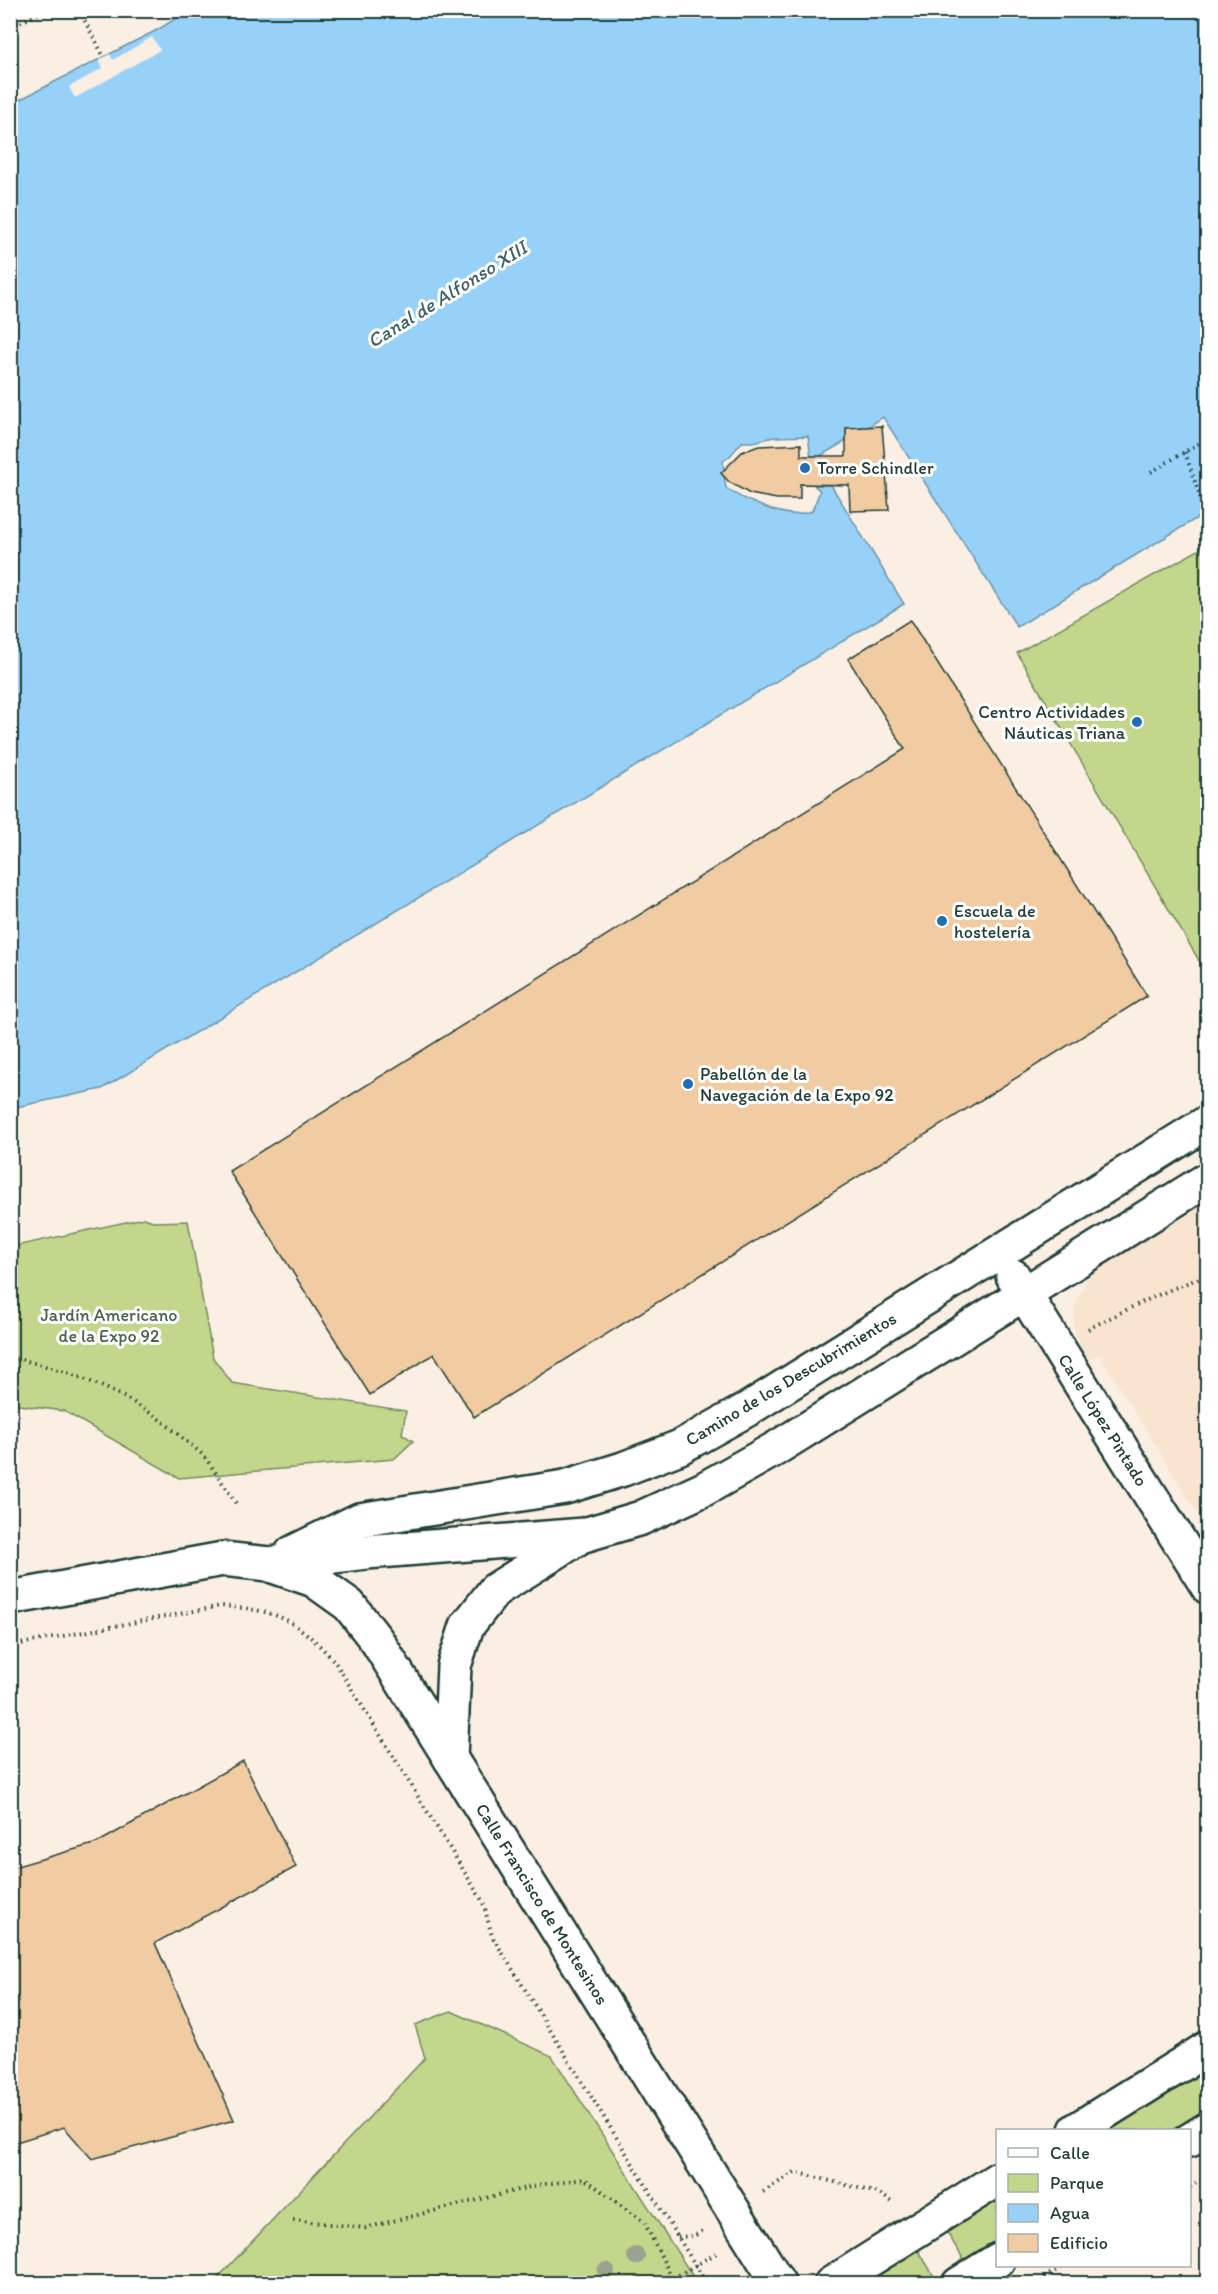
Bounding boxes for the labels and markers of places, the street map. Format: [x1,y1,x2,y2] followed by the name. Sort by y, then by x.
[817,457,934,479] place label: Torre Schindler
[798,461,812,475] marker: Torre Schindler
[978,701,1126,744] place label: Centro Actividades Náuticas Triana
[1130,715,1144,729] marker: Centro Actividades Náuticas Triana
[954,900,1036,943] place label: Escuela de hostelería
[935,914,949,928] marker: Escuela de hostelería
[700,1063,894,1106] place label: Pabellón de la Navegación de la Expo 92
[681,1077,695,1091] marker: Pabellón de la Navegación de la Expo 92

